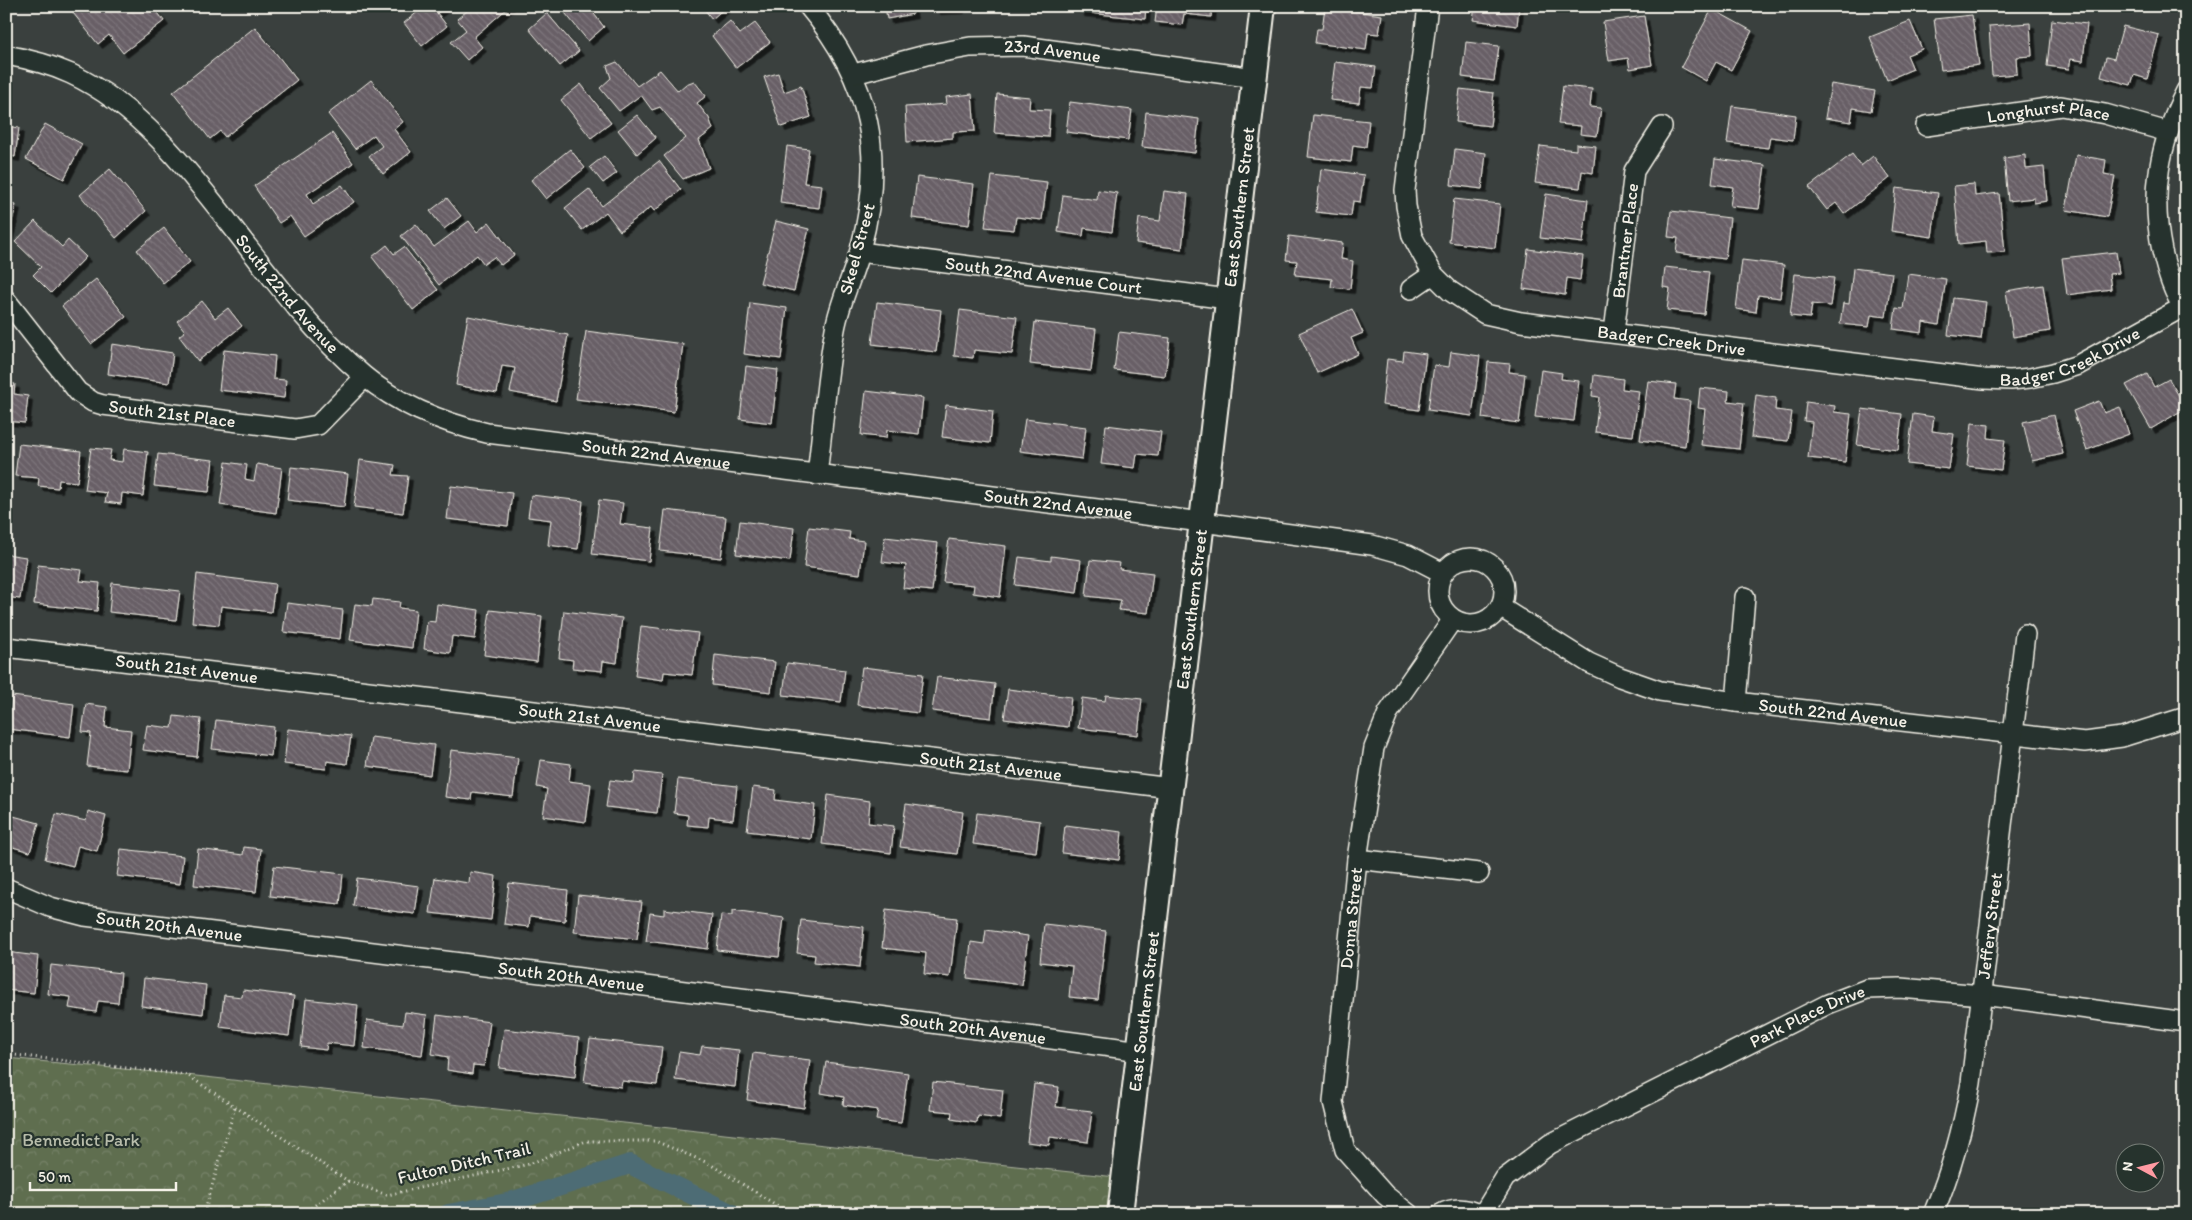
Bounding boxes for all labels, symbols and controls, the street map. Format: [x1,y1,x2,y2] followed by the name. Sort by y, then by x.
[1004,35,1102,68] street label: 23rd Avenue
[1985,95,2113,128] street label: Longhurst Place
[1219,125,1260,288] street label: East Southern Street
[1607,182,1643,300] street label: Brantner Place
[834,201,880,297] street label: Skeel Street
[231,230,344,358] street label: South 22nd Avenue
[944,252,1143,299] street label: South 22nd Avenue Court
[1596,321,1747,361] street label: Badger Creek Drive
[1999,322,2144,391] street label: Badger Creek Drive
[107,395,237,432] street label: South 21st Place
[581,434,732,474] street label: South 22nd Avenue
[983,484,1134,524] street label: South 22nd Avenue
[1171,528,1212,691] street label: East Southern Street
[114,649,259,688] street label: South 21st Avenue
[1757,694,1909,733] street label: South 22nd Avenue
[517,698,662,737] street label: South 21st Avenue
[918,747,1063,786] street label: South 21st Avenue
[1335,866,1367,970] street label: Donna Street
[1973,871,2007,980] street label: Jeffery Street
[95,906,244,947] street label: South 20th Avenue
[1124,930,1164,1093] street label: East Southern Street
[497,957,646,997] street label: South 20th Avenue
[1746,980,1868,1053] street label: Park Place Drive
[898,1008,1047,1049] street label: South 20th Avenue
[22,1129,141,1151] park label: Bennedict Park
[395,1137,533,1189] street label: Fulton Ditch Trail
[2114,1142,2164,1192] north arrow
[30,1160,176,1192] scale bar
[2119,1161,2137,1172] text: N
[38,1168,71,1186] text: 50 m

